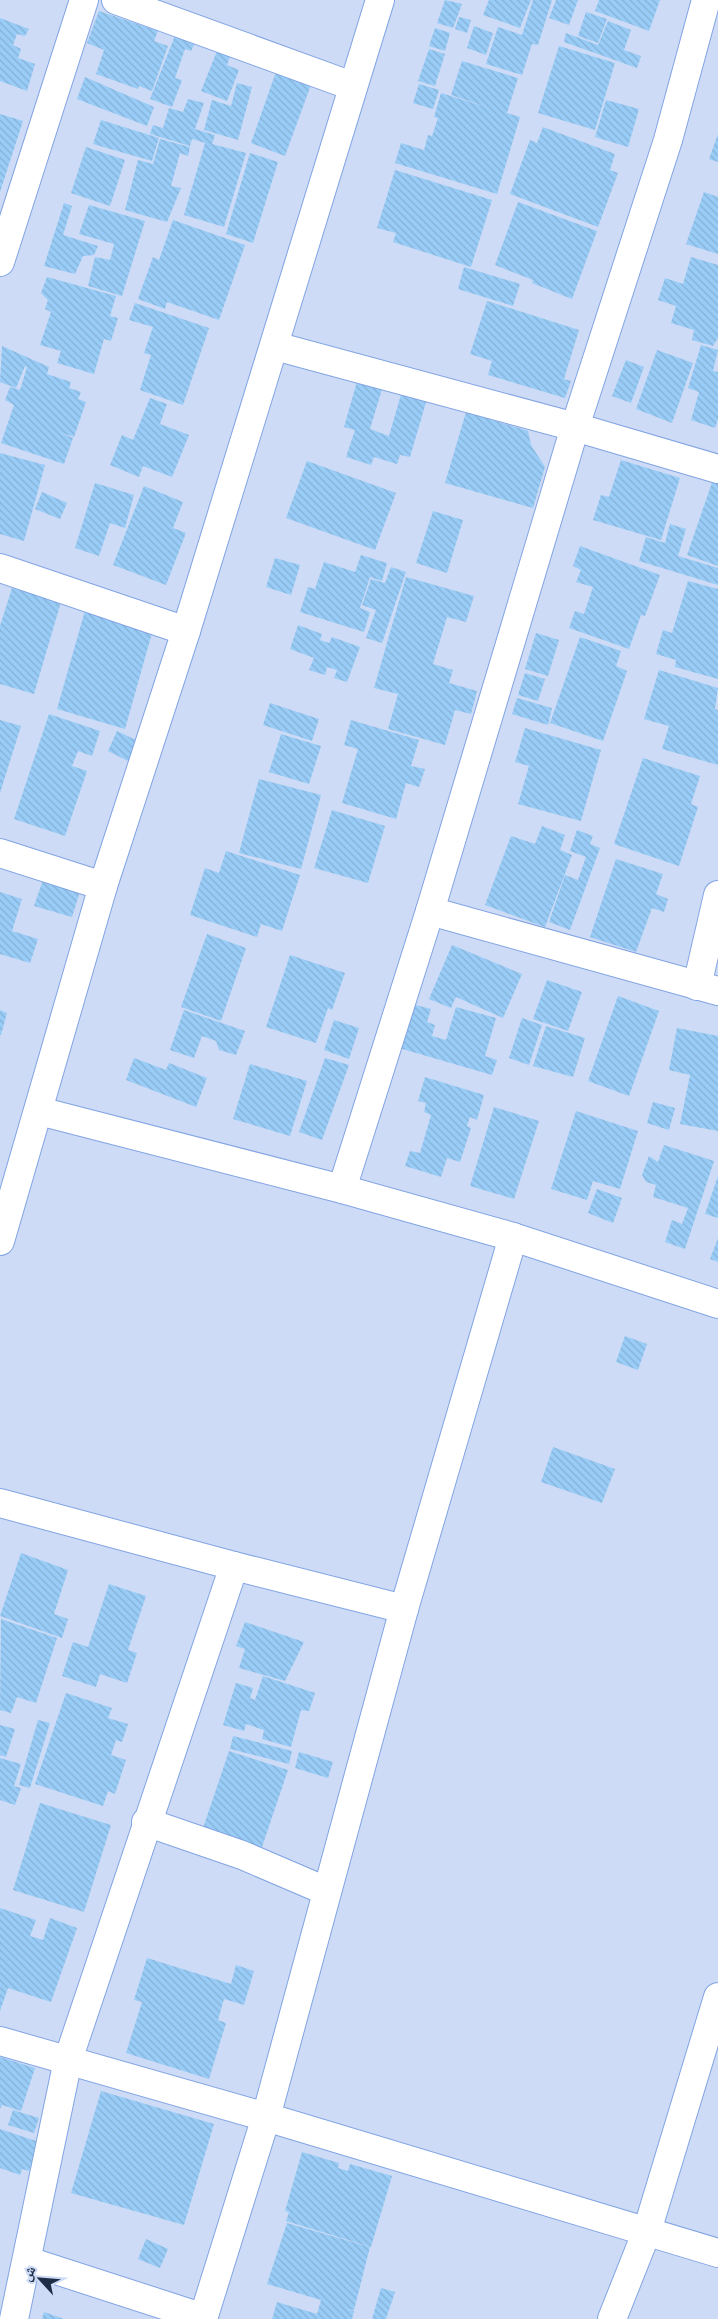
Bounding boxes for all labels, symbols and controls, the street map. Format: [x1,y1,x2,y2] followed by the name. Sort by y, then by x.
[15,2254,65,2304] north arrow
[17,2263,40,2284] text: ش

